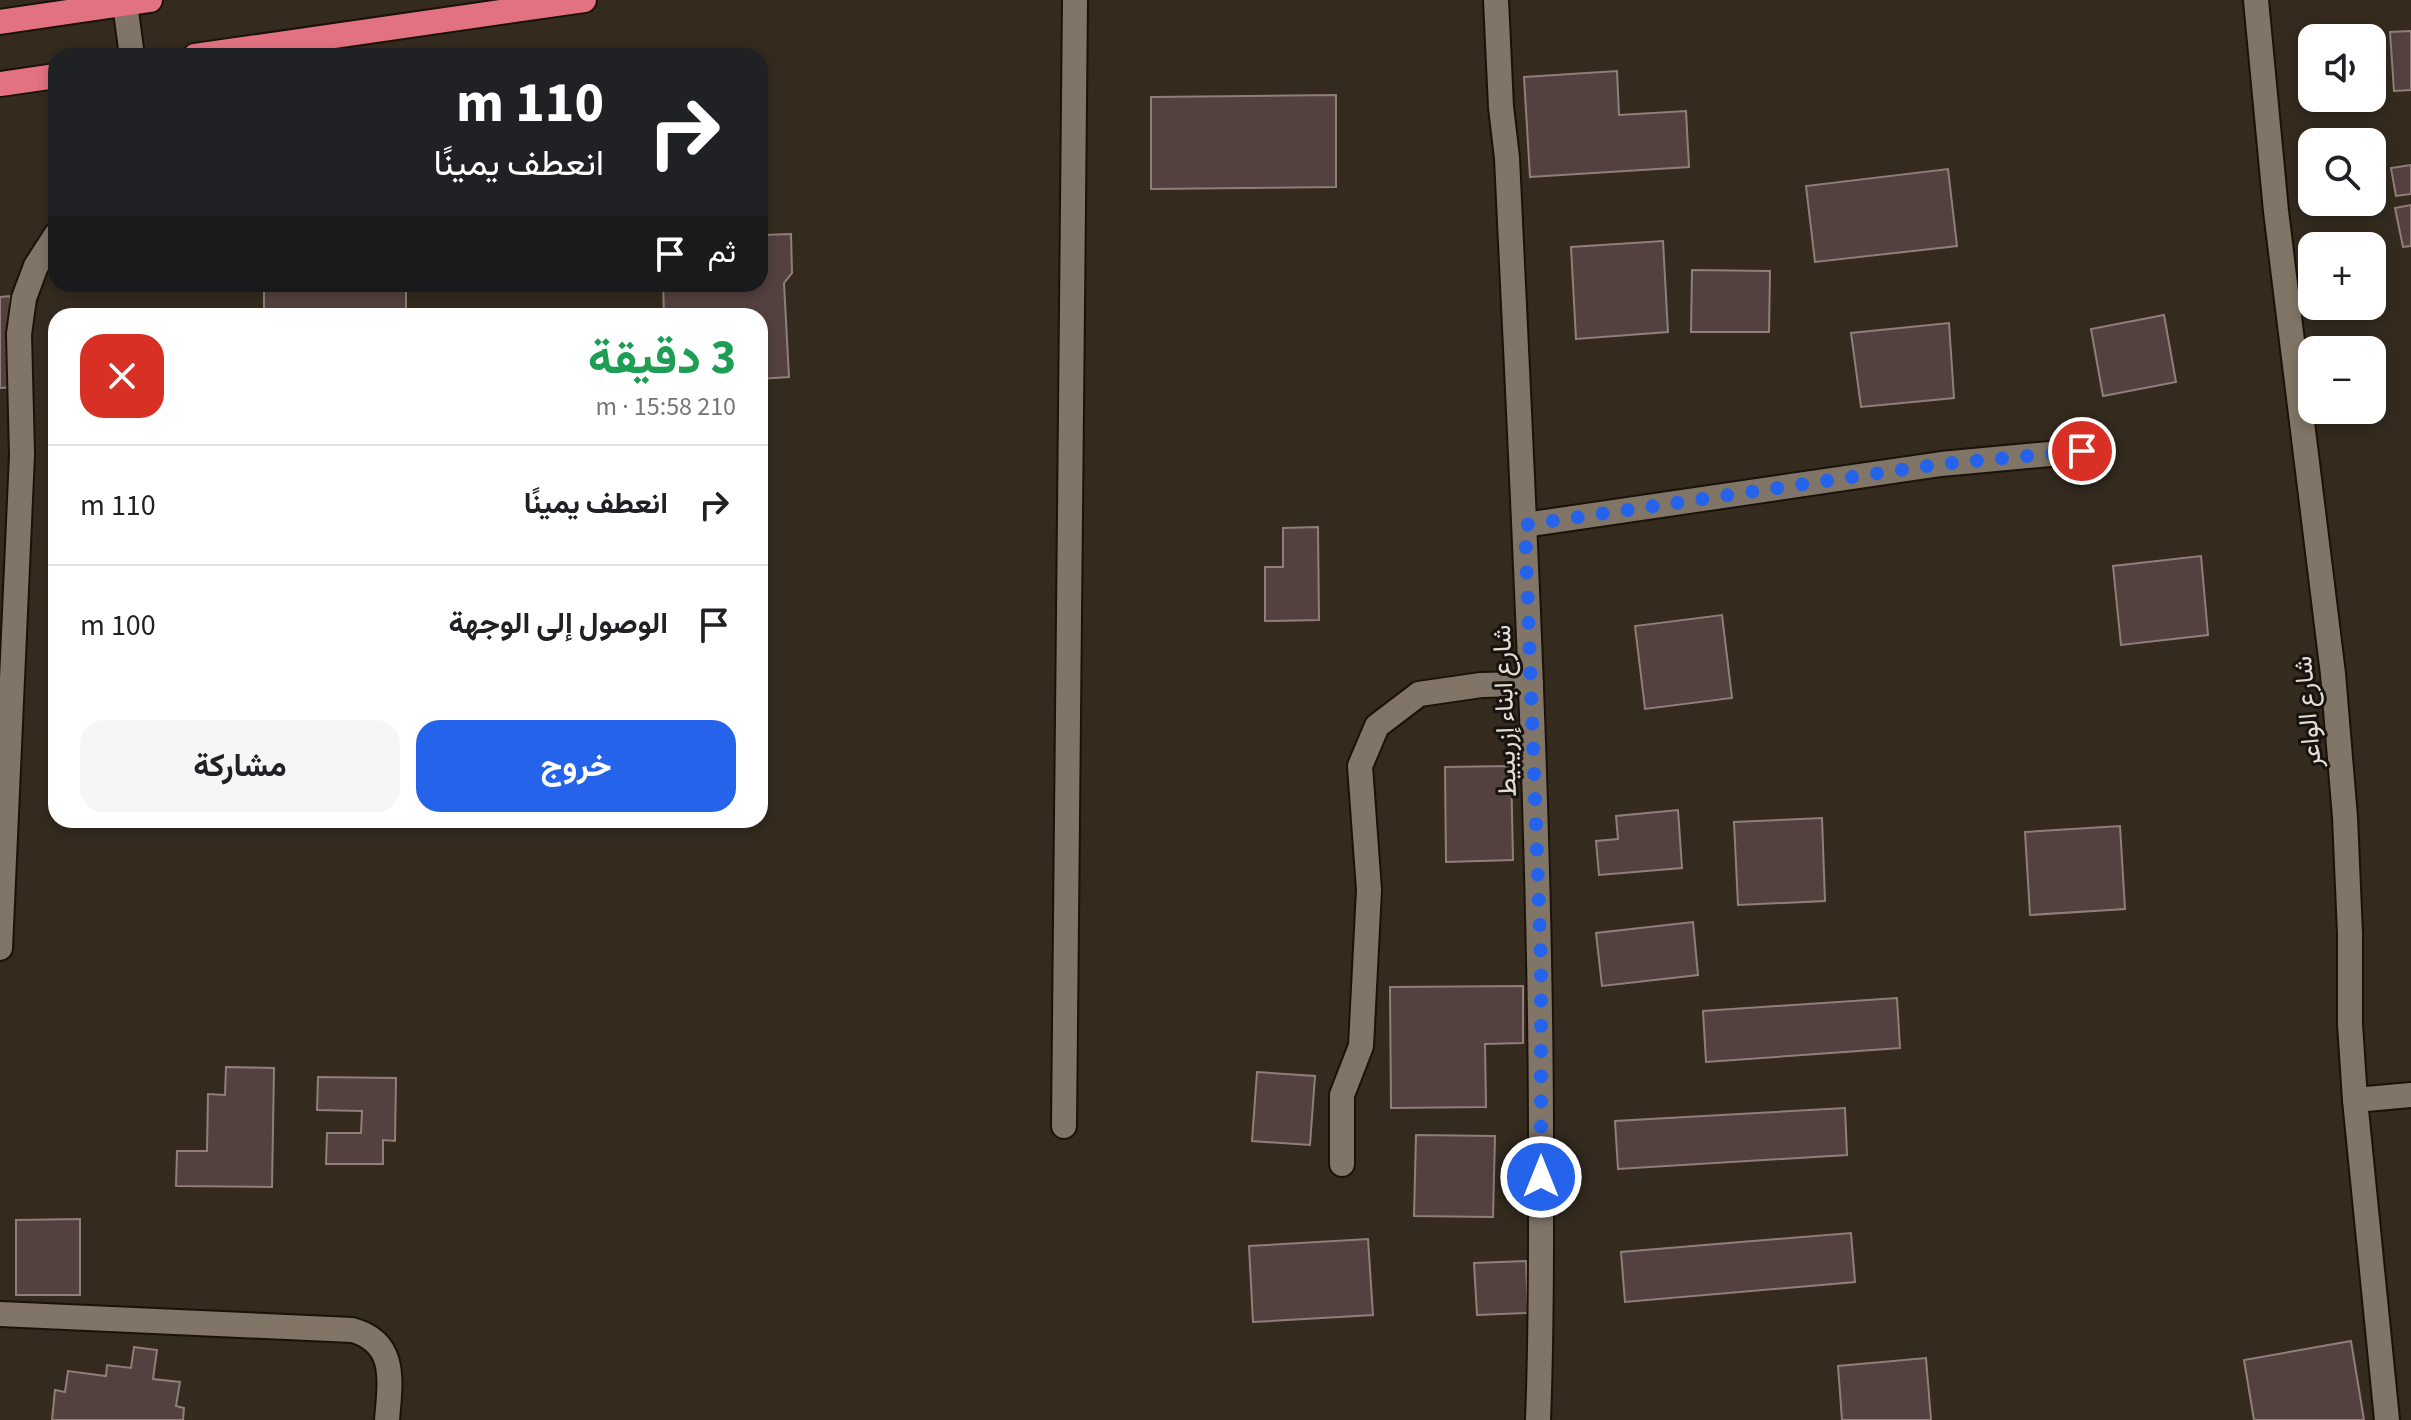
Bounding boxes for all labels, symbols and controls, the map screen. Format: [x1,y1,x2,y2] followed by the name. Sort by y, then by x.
[2298,24,2386,424] map controls
[2298,24,2386,112] button: sound
[456,64,604,143] text: 110 m
[632,80,736,184] icon: right
[2298,128,2386,216] button: search
[433,138,604,189] text: انعطف يمينًا
[708,231,736,274] text: ثم
[648,232,692,276] icon: arrive
[2298,232,2386,320] button: +
[588,324,736,392] text: 3 دقيقة
[80,334,164,418] button: close
[2298,336,2386,424] button: −
[595,388,736,425] text: 210 m · 15:58
[2048,417,2116,485] pin
[2060,429,2104,473] icon: arrive
[524,482,668,525] text: انعطف يمينًا
[692,483,736,527] icon: right
[80,484,156,527] text: 110 m
[449,602,668,645] text: الوصول إلى الوجهة
[692,603,736,647] icon: arrive
[80,604,156,647] text: 100 m
[1483,624,1526,798] street label: شارع ابناء إزريبيط
[2284,654,2331,770] street label: شارع الواعر
[80,720,400,812] button: مشاركة
[416,720,736,812] button: خروج
[1499,1135,1583,1219] position arrow

